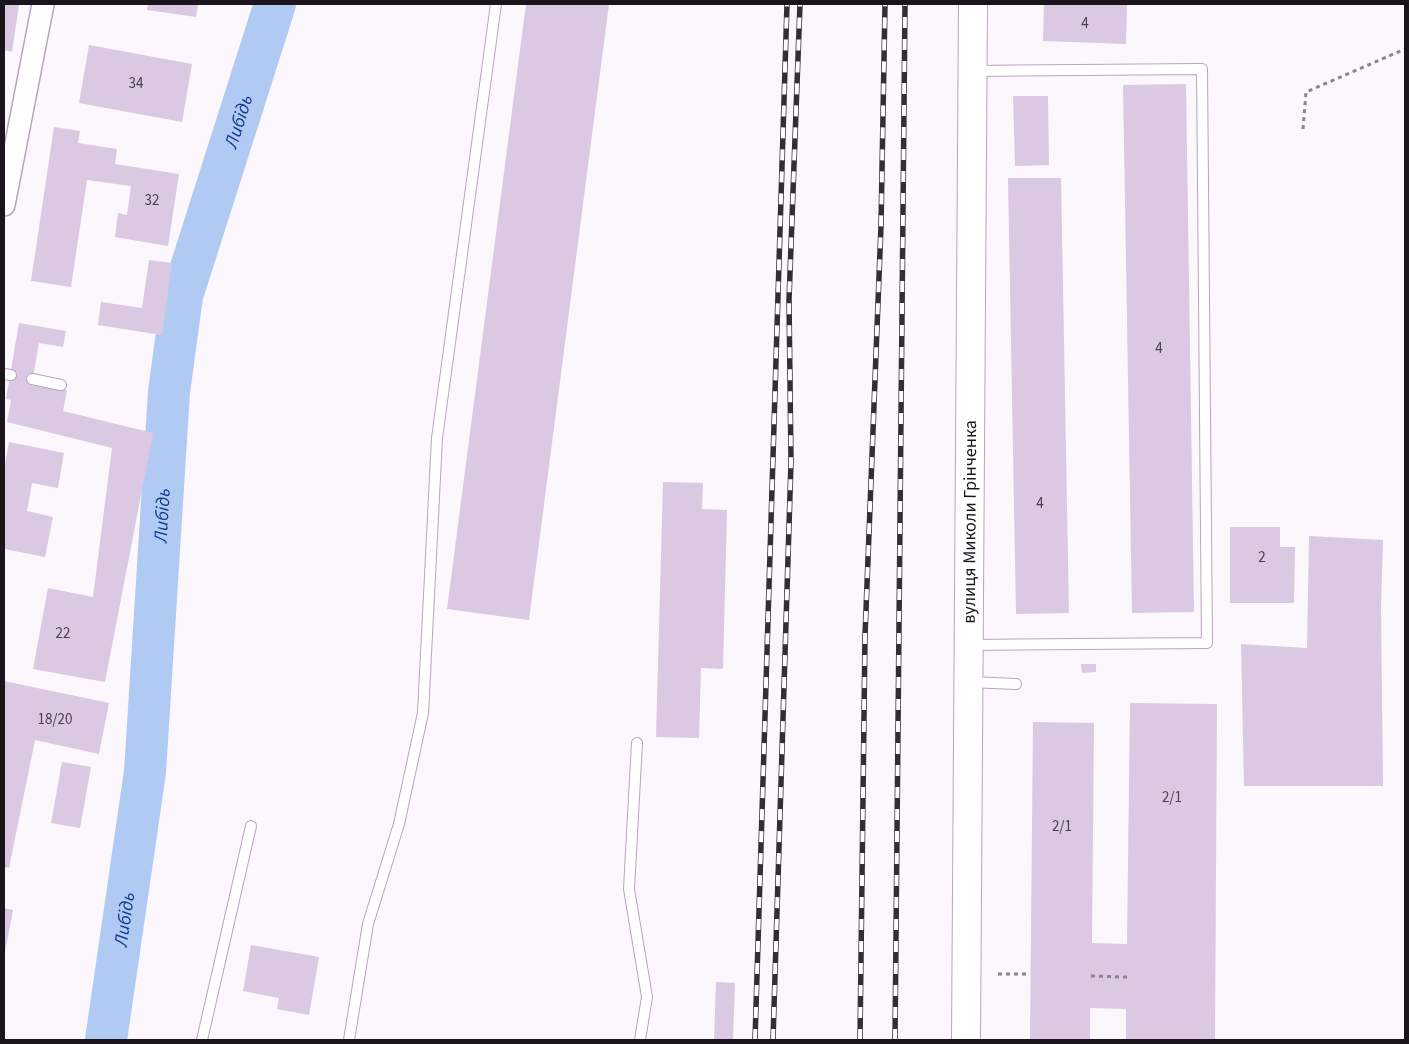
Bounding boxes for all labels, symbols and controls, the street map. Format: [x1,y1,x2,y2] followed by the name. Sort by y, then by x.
[1081,13,1089,34] house number: 4
[129,73,144,94] house number: 34
[218,91,260,153] water label: Либідь
[145,190,159,211] house number: 32
[1155,338,1163,359] house number: 4
[957,420,983,624] street label: вулиця Миколи Грінченка
[147,487,178,545] water label: Либідь
[1036,493,1044,514] house number: 4
[1258,547,1266,568] house number: 2
[56,623,70,644] house number: 22
[37,709,73,730] house number: 18/20
[1162,787,1182,808] house number: 2/1
[1052,816,1072,837] house number: 2/1
[108,890,142,949] water label: Либідь

